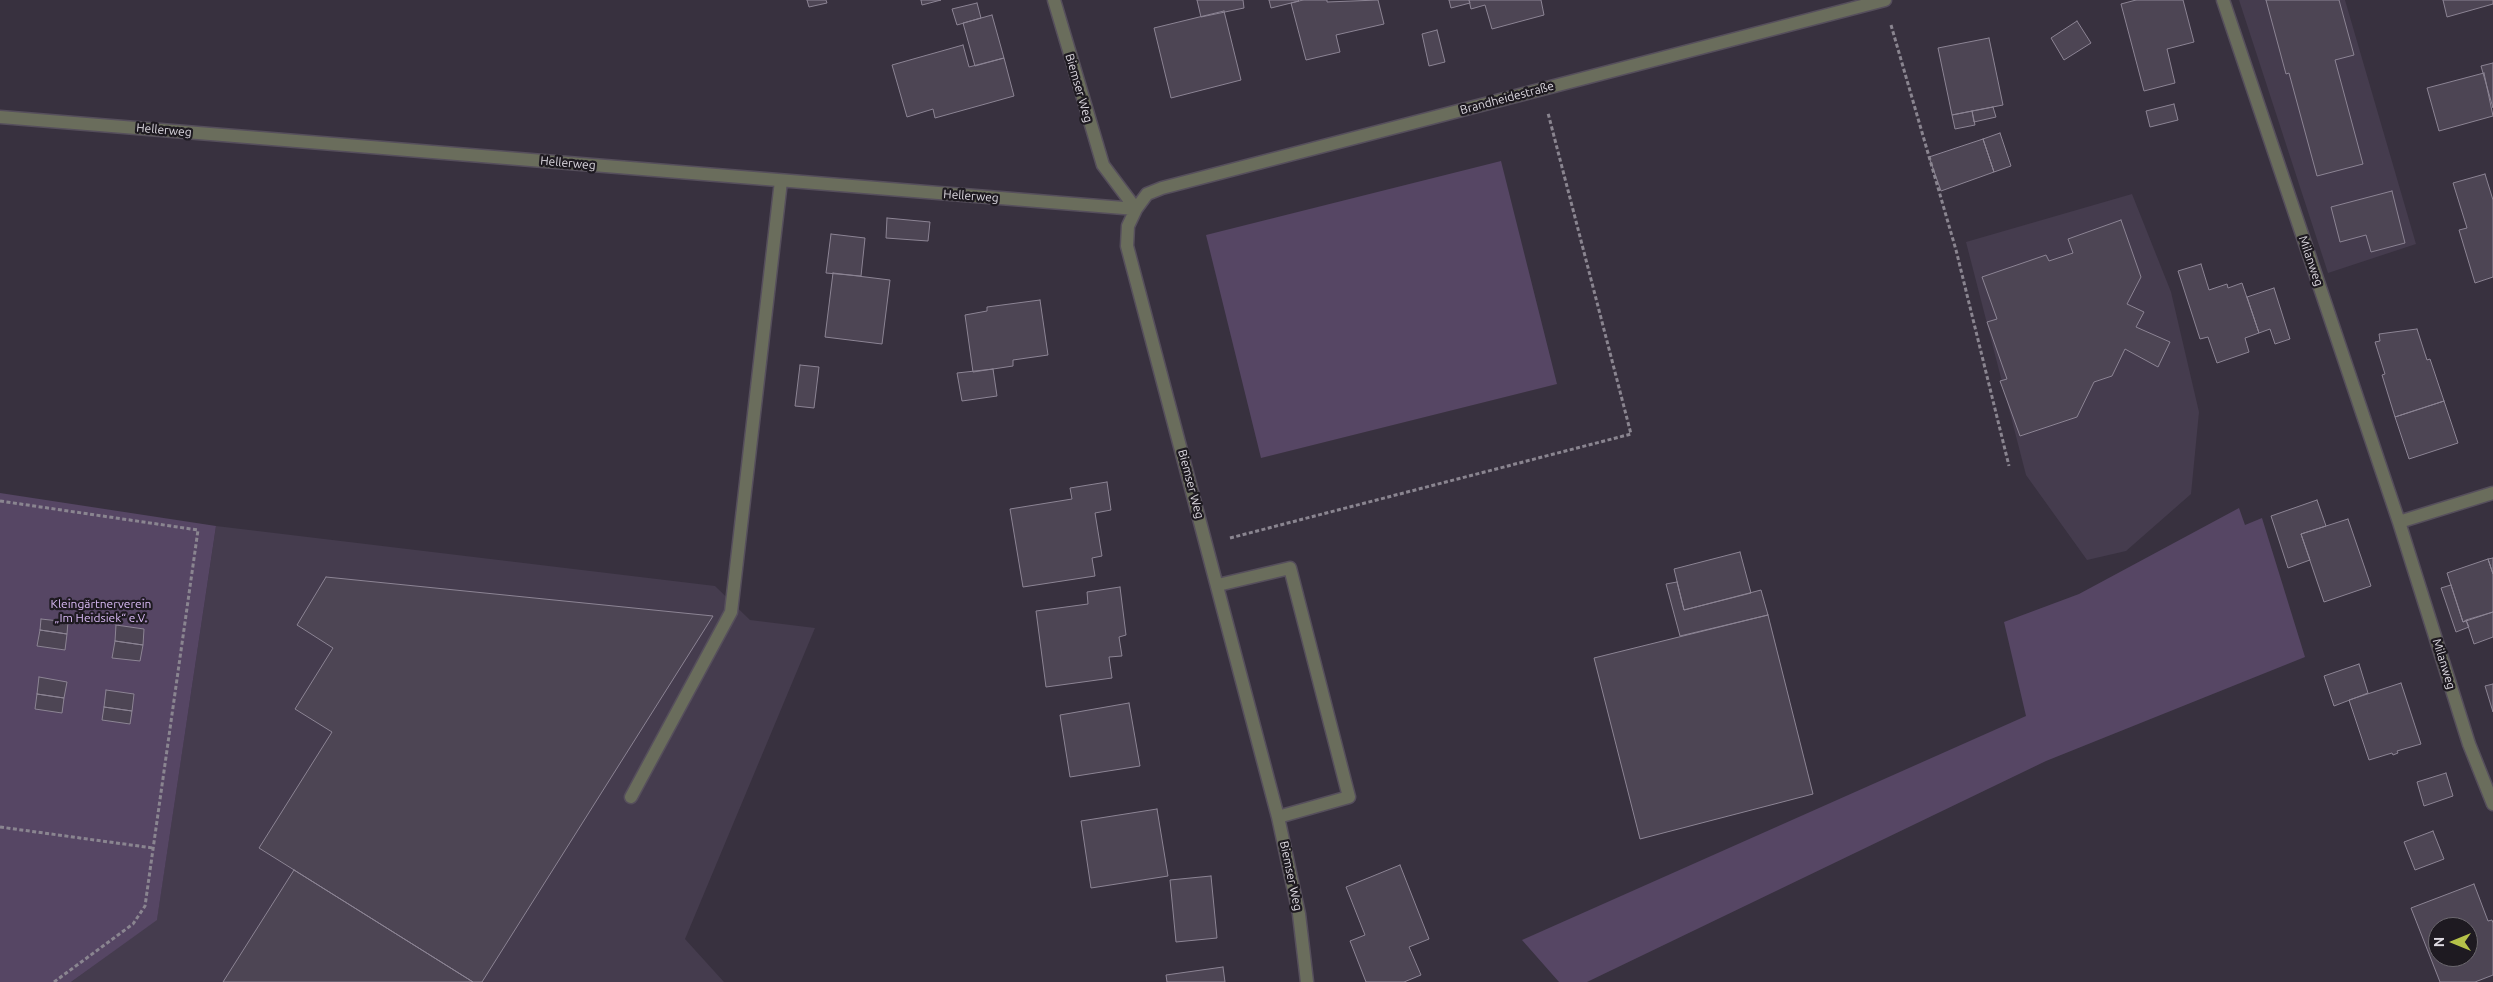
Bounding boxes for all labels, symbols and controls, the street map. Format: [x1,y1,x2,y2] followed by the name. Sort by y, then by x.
[1062,52,1096,124] street label: Biemser Weg
[1458,79,1556,117] street label: Brandheidestraße
[136,120,192,140] street label: Hellerweg
[540,153,596,173] street label: Hellerweg
[943,187,999,205] street label: Hellerweg
[2296,234,2326,288] street label: Milanweg
[1175,448,1207,520] street label: Biemser Weg
[51,597,151,625] park label: Kleingärtnerverein „Im Heidsiek“ e.V.
[2429,637,2459,691] street label: Milanweg
[1277,840,1305,912] street label: Biemser Weg
[2428,917,2478,967] north arrow
[2431,937,2447,947] text: N

